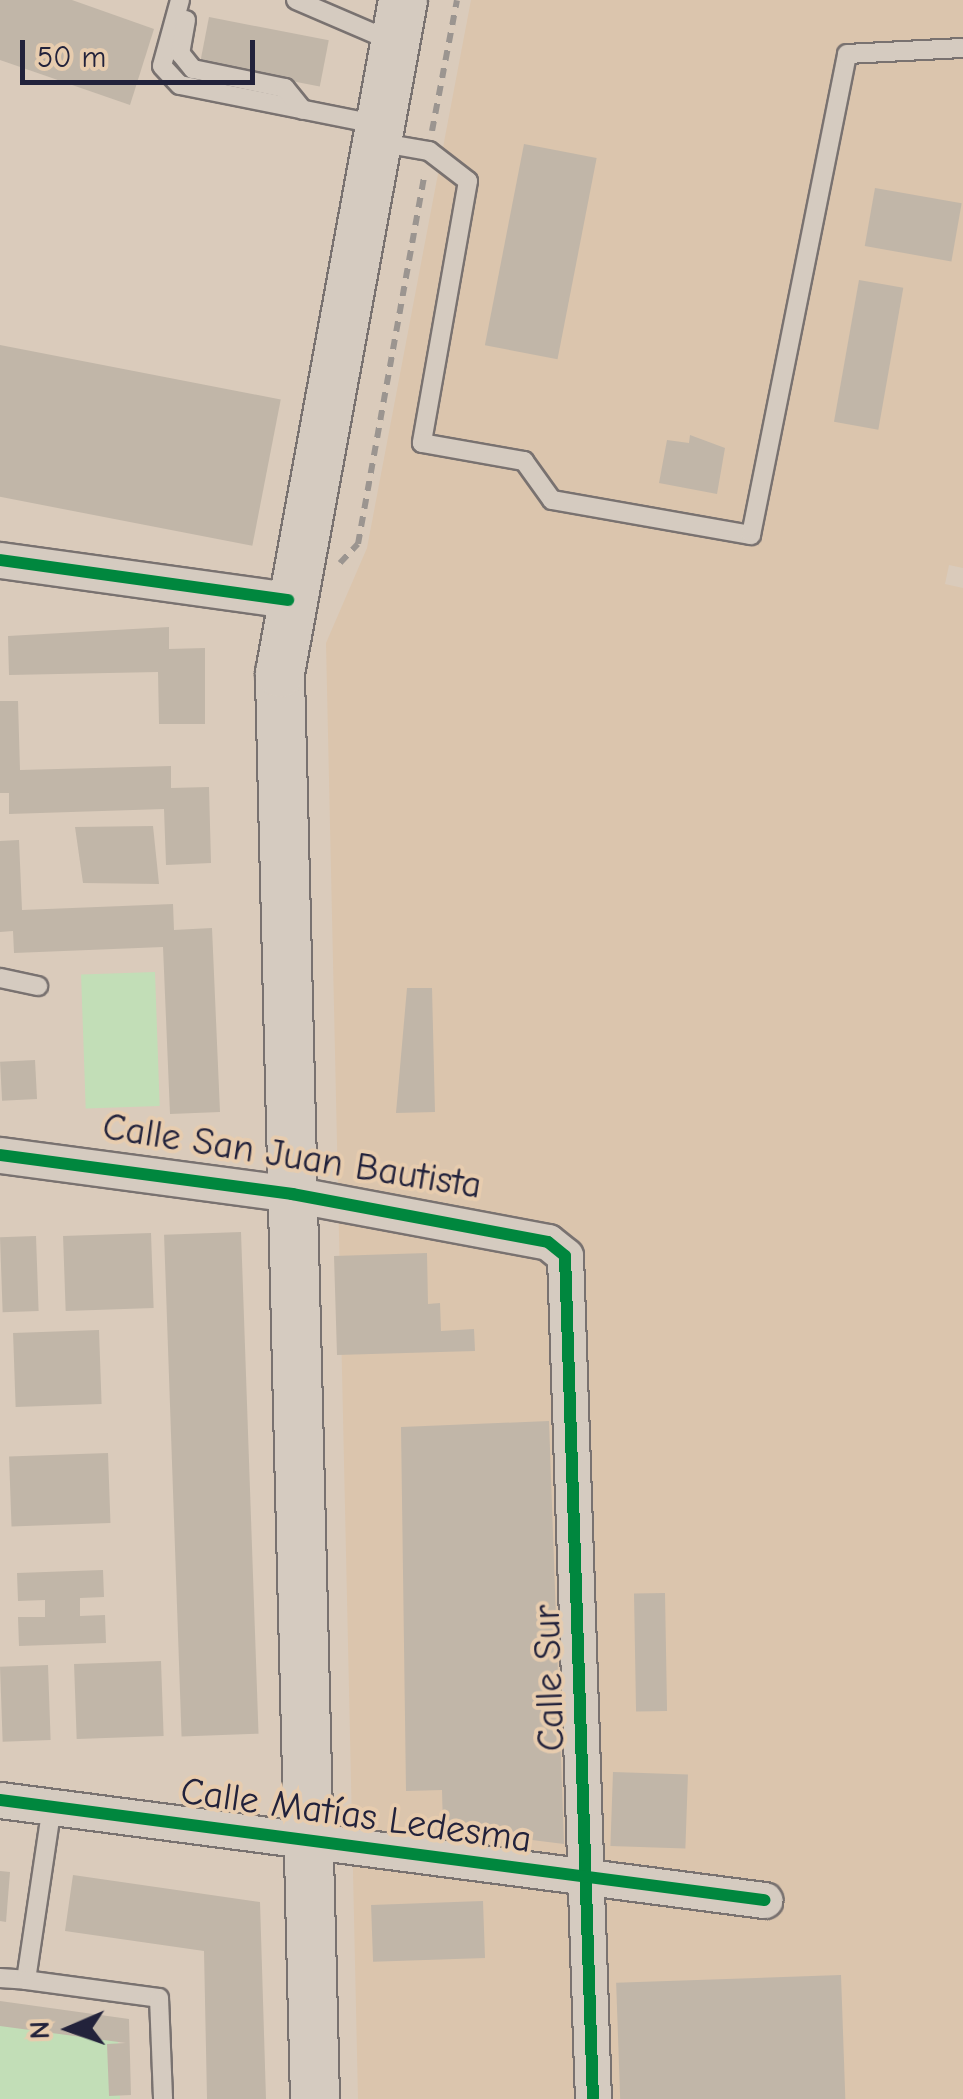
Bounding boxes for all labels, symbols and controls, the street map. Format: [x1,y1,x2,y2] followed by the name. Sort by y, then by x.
[25,20,260,82] scale bar
[37,40,106,75] text: 50 m
[99,1105,485,1209] street label: Calle San Juan Bautista
[525,1604,575,1752] street label: Calle Sur
[178,1769,534,1863] street label: Calle Matías Ledesma
[20,1979,120,2079] north arrow
[24,2020,56,2040] text: N

